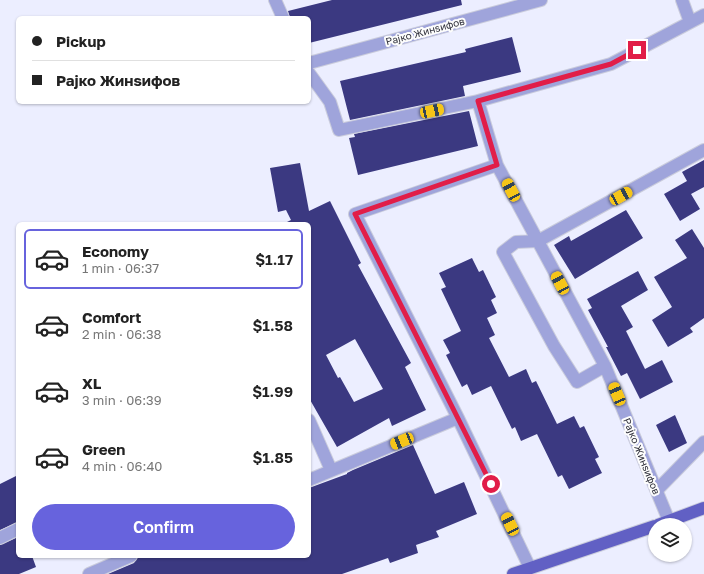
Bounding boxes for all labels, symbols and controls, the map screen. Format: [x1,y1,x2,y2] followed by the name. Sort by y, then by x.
[384,15,466,47] street label: Рајко Жинѕифов
[56,32,106,50] text: Pickup
[628,41,646,59] route end
[56,71,180,89] text: Рајко Жинѕифов
[419,103,445,119] car
[500,177,522,203] car
[608,185,634,207] car
[34,241,70,277] icon: car
[82,242,149,260] text: Economy
[255,250,293,268] text: $1.17
[82,260,159,276] text: 1 min · 06:37
[549,270,571,296] car
[34,307,70,343] icon: car
[82,308,141,326] text: Comfort
[252,316,293,334] text: $1.58
[82,326,162,342] text: 2 min · 06:38
[34,373,70,409] icon: car
[82,374,101,392] text: XL
[607,381,627,407] car
[252,382,293,400] text: $1.99
[82,392,162,408] text: 3 min · 06:39
[621,416,663,496] street label: Рајко Жинѕифов
[389,431,415,451] car
[34,439,70,475] icon: car
[82,440,125,458] text: Green
[252,448,293,466] text: $1.85
[82,458,162,474] text: 4 min · 06:40
[482,475,500,493] route start
[32,504,295,550] button: Confirm
[499,511,521,537] car
[648,518,692,562] map controls
[648,518,692,562] button: layers

